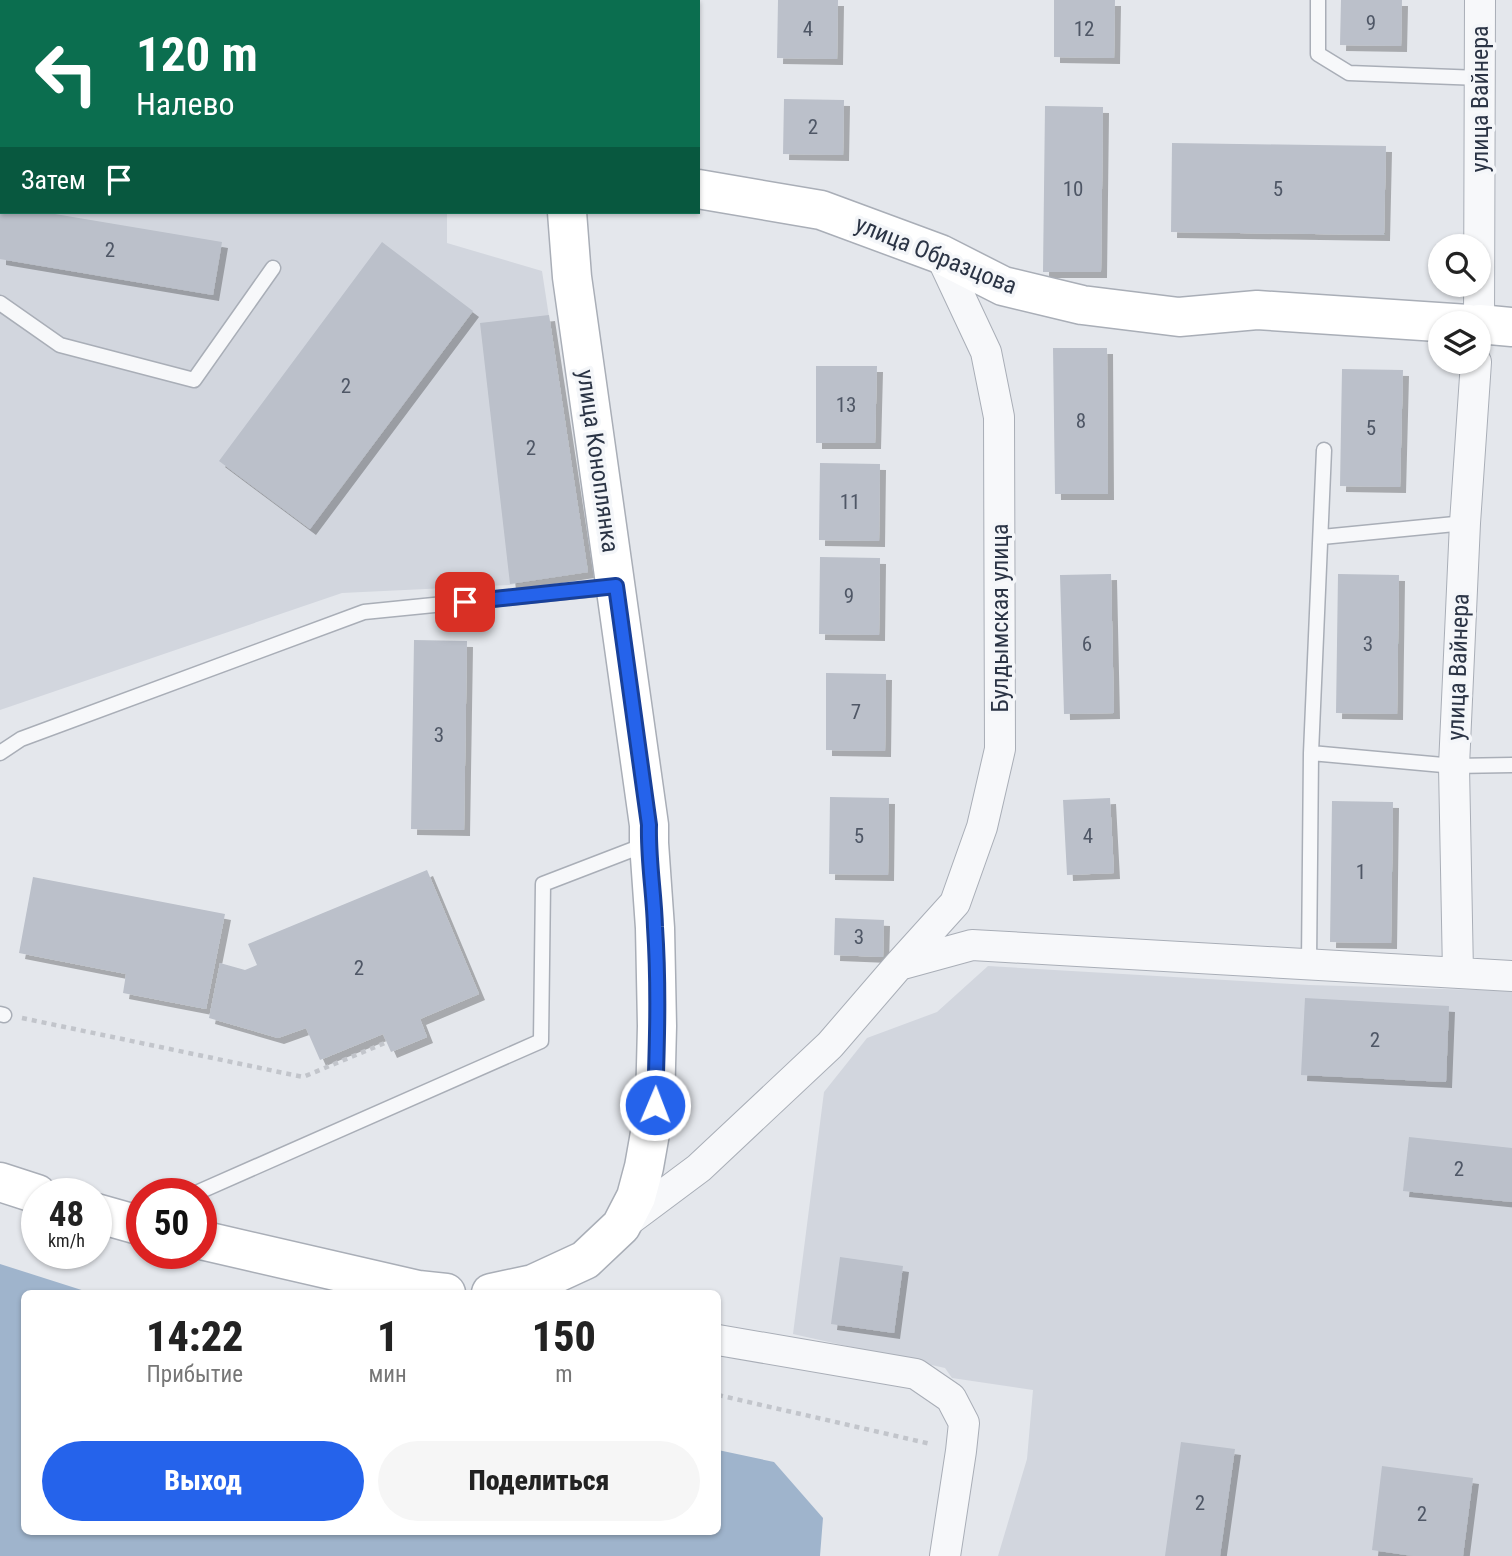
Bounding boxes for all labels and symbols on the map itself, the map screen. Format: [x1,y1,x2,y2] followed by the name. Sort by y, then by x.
[1366,11,1376,35] house number: 9
[803,17,813,41] house number: 4
[1074,17,1094,41] house number: 12
[1466,25,1494,173] street label: улица Вайнера
[808,115,818,139] house number: 2
[1063,177,1083,201] house number: 10
[1273,177,1283,201] house number: 5
[851,210,1021,300] street label: улица Образцова
[105,238,115,262] house number: 2
[571,368,625,554] street label: улица Коноплянка
[341,374,351,398] house number: 2
[836,393,856,417] house number: 13
[1076,409,1086,433] house number: 8
[1366,416,1376,440] house number: 5
[526,436,536,460] house number: 2
[840,490,860,514] house number: 11
[986,524,1014,712] street label: Булдымская улица
[435,572,495,632] pin
[844,584,854,608] house number: 9
[1441,593,1475,741] street label: улица Вайнера
[1082,632,1092,656] house number: 6
[1363,632,1373,656] house number: 3
[851,700,861,724] house number: 7
[434,723,444,747] house number: 3
[854,824,864,848] house number: 5
[1083,824,1093,848] house number: 4
[1356,860,1366,884] house number: 1
[854,925,864,949] house number: 3
[354,956,364,980] house number: 2
[1370,1028,1380,1052] house number: 2
[618,1068,692,1142] position arrow
[1454,1157,1464,1181] house number: 2
[126,1178,217,1269] speed limit sign: 50
[1195,1491,1205,1515] house number: 2
[1417,1502,1427,1526] house number: 2

